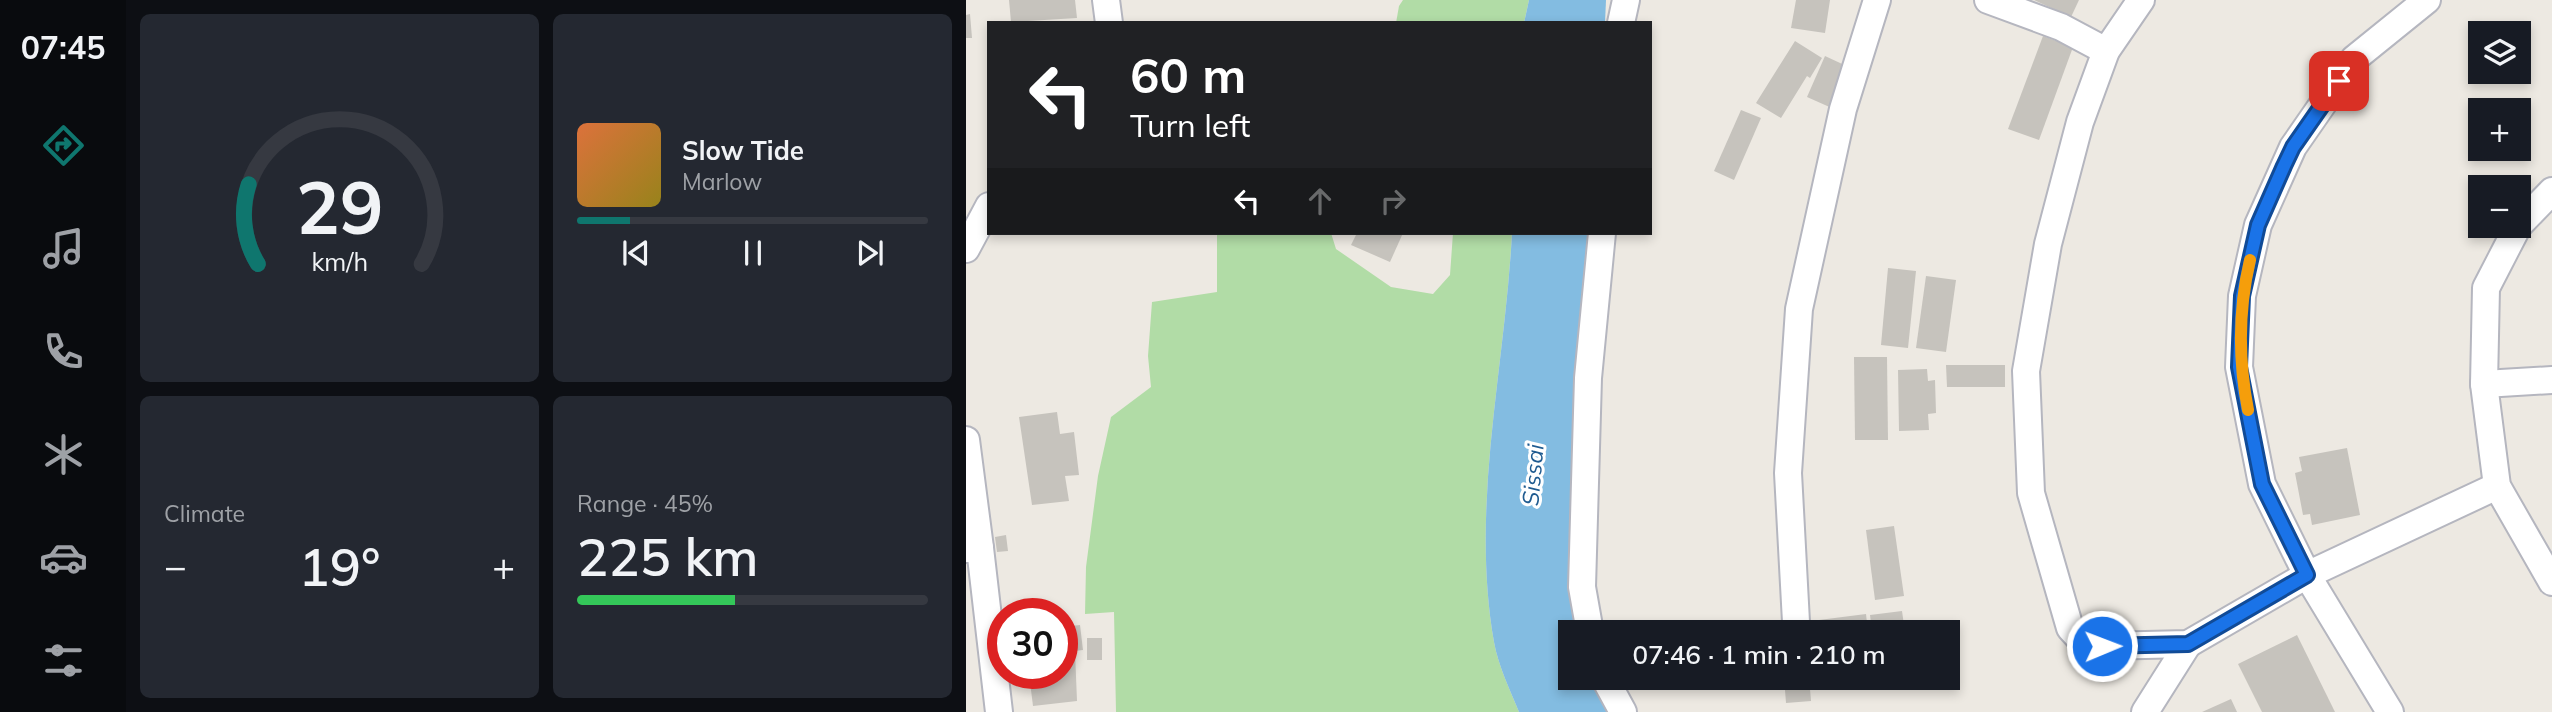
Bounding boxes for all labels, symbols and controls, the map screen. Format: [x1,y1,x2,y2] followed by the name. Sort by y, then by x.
[2468,21,2531,238] map controls
[2468,21,2531,84] button: layers
[21,27,105,67] text: 07:45
[1130,44,1246,105] text: 60 m
[1015,49,1106,140] icon: left
[2309,51,2369,111] pin
[2320,62,2358,100] icon: arrive
[2468,98,2531,161] button: +
[1130,105,1250,145] text: Turn left
[39,121,88,170] icon: directions
[682,134,804,167] text: Slow Tide
[296,161,383,252] text: 29
[682,167,762,196] text: Marlow
[2468,175,2531,238] button: −
[1228,182,1266,220] icon: left
[1301,182,1339,220] icon: ahead
[1374,182,1412,220] icon: right
[39,224,88,273] icon: music
[617,234,655,272] icon: previous
[734,234,772,272] icon: pause
[851,234,889,272] icon: next
[311,246,368,277] text: km/h
[39,327,88,376] icon: phone
[39,430,88,479] icon: climate
[1515,442,1550,507] water label: Sissai
[577,489,713,518] text: Range · 45%
[164,499,245,528] text: Climate
[577,524,758,589] text: 225 km
[39,533,88,582] icon: car
[299,534,380,599] text: 19°
[164,542,187,590] text: −
[492,542,515,590] text: +
[987,598,1078,689] speed limit sign: 30
[2065,609,2139,683] position arrow
[39,636,88,685] icon: filters
[1632,638,1886,671] text: 07:46 · 1 min · 210 m

